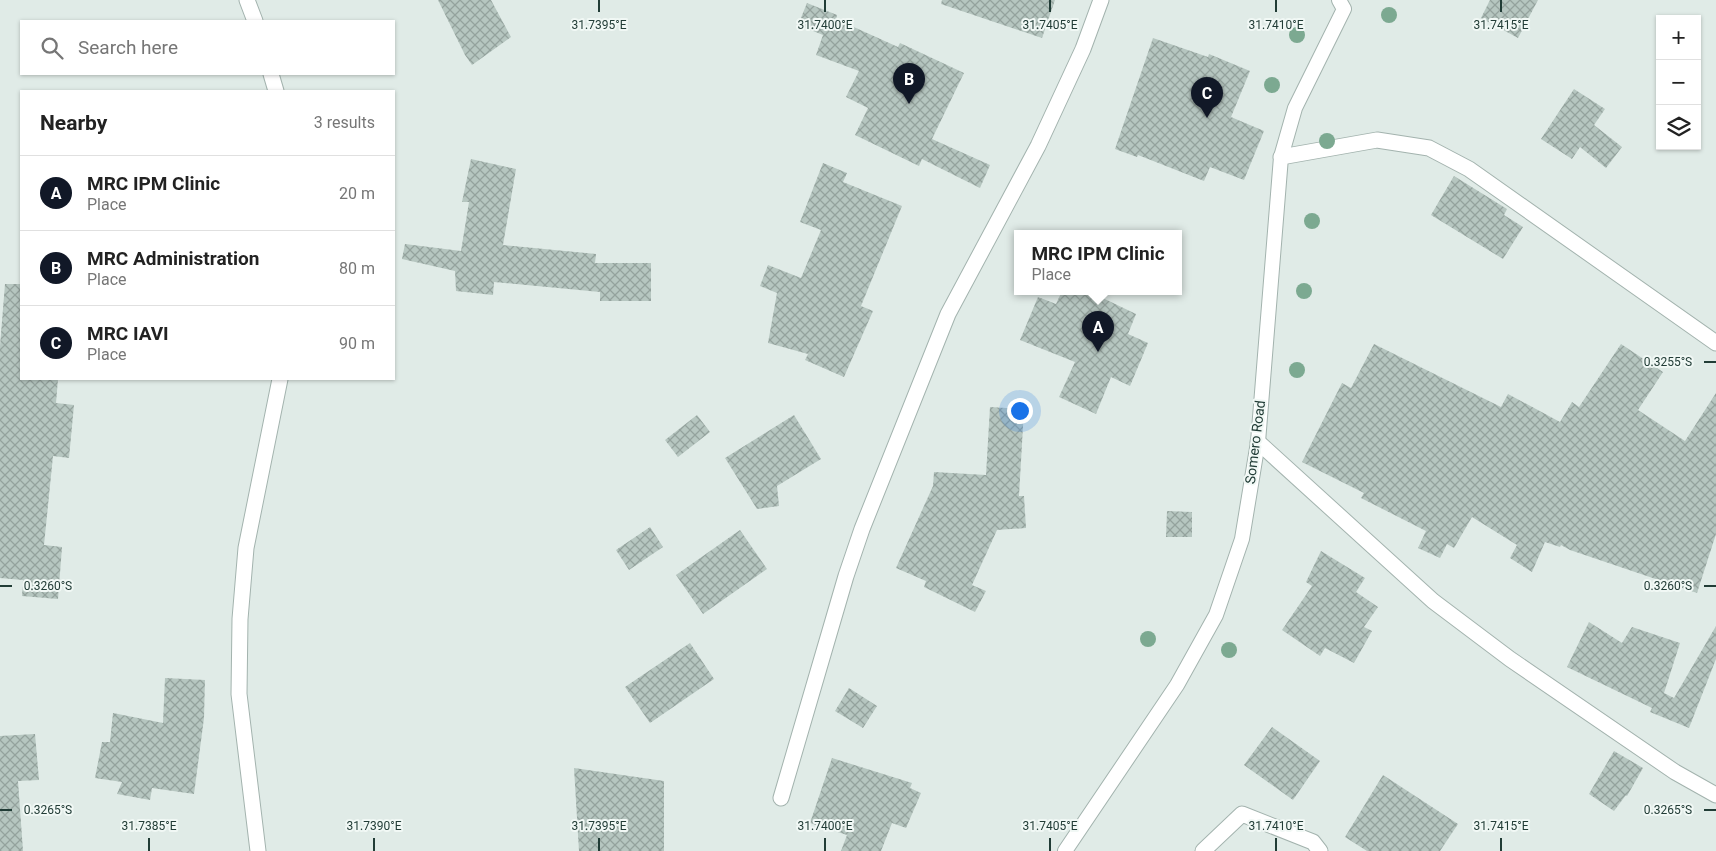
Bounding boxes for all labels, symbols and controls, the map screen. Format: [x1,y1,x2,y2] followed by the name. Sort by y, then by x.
[1656,15,1701,150] map controls
[1656,15,1701,60] button: +
[572,18,627,32] text: 31.7395°E
[798,18,853,32] text: 31.7400°E
[1023,18,1078,32] text: 31.7405°E
[1249,18,1304,32] text: 31.7410°E
[1474,18,1529,32] text: 31.7415°E
[20,20,395,75] search box
[38,34,66,62] icon: search
[78,36,178,59] text: Search here
[1656,60,1701,105] button: −
[893,63,925,104] pin: B
[1191,77,1223,118] pin: C
[1656,105,1701,150] button: layers
[40,111,107,135] text: Nearby
[314,113,375,132] text: 3 results
[87,172,220,195] text: MRC IPM Clinic
[51,184,61,203] text: A
[339,184,375,203] text: 20 m
[87,195,127,214] text: Place
[1014,230,1182,295] popup
[1031,242,1165,265] text: MRC IPM Clinic
[87,247,259,270] text: MRC Administration
[51,259,61,278] text: B
[339,259,375,278] text: 80 m
[1031,265,1071,284] text: Place
[87,270,127,289] text: Place
[1082,311,1114,352] pin: A
[87,322,169,345] text: MRC IAVI
[51,334,61,353] text: C
[339,334,375,353] text: 90 m
[87,345,127,364] text: Place
[1644,355,1692,369] text: 0.3255°S
[1007,398,1033,424] your location
[1242,399,1268,485] street label: Somero Road
[24,579,72,593] text: 0.3260°S
[1644,579,1692,593] text: 0.3260°S
[24,803,72,817] text: 0.3265°S
[1644,803,1692,817] text: 0.3265°S
[122,819,177,833] text: 31.7385°E
[347,819,402,833] text: 31.7390°E
[572,819,627,833] text: 31.7395°E
[798,819,853,833] text: 31.7400°E
[1023,819,1078,833] text: 31.7405°E
[1249,819,1304,833] text: 31.7410°E
[1474,819,1529,833] text: 31.7415°E

